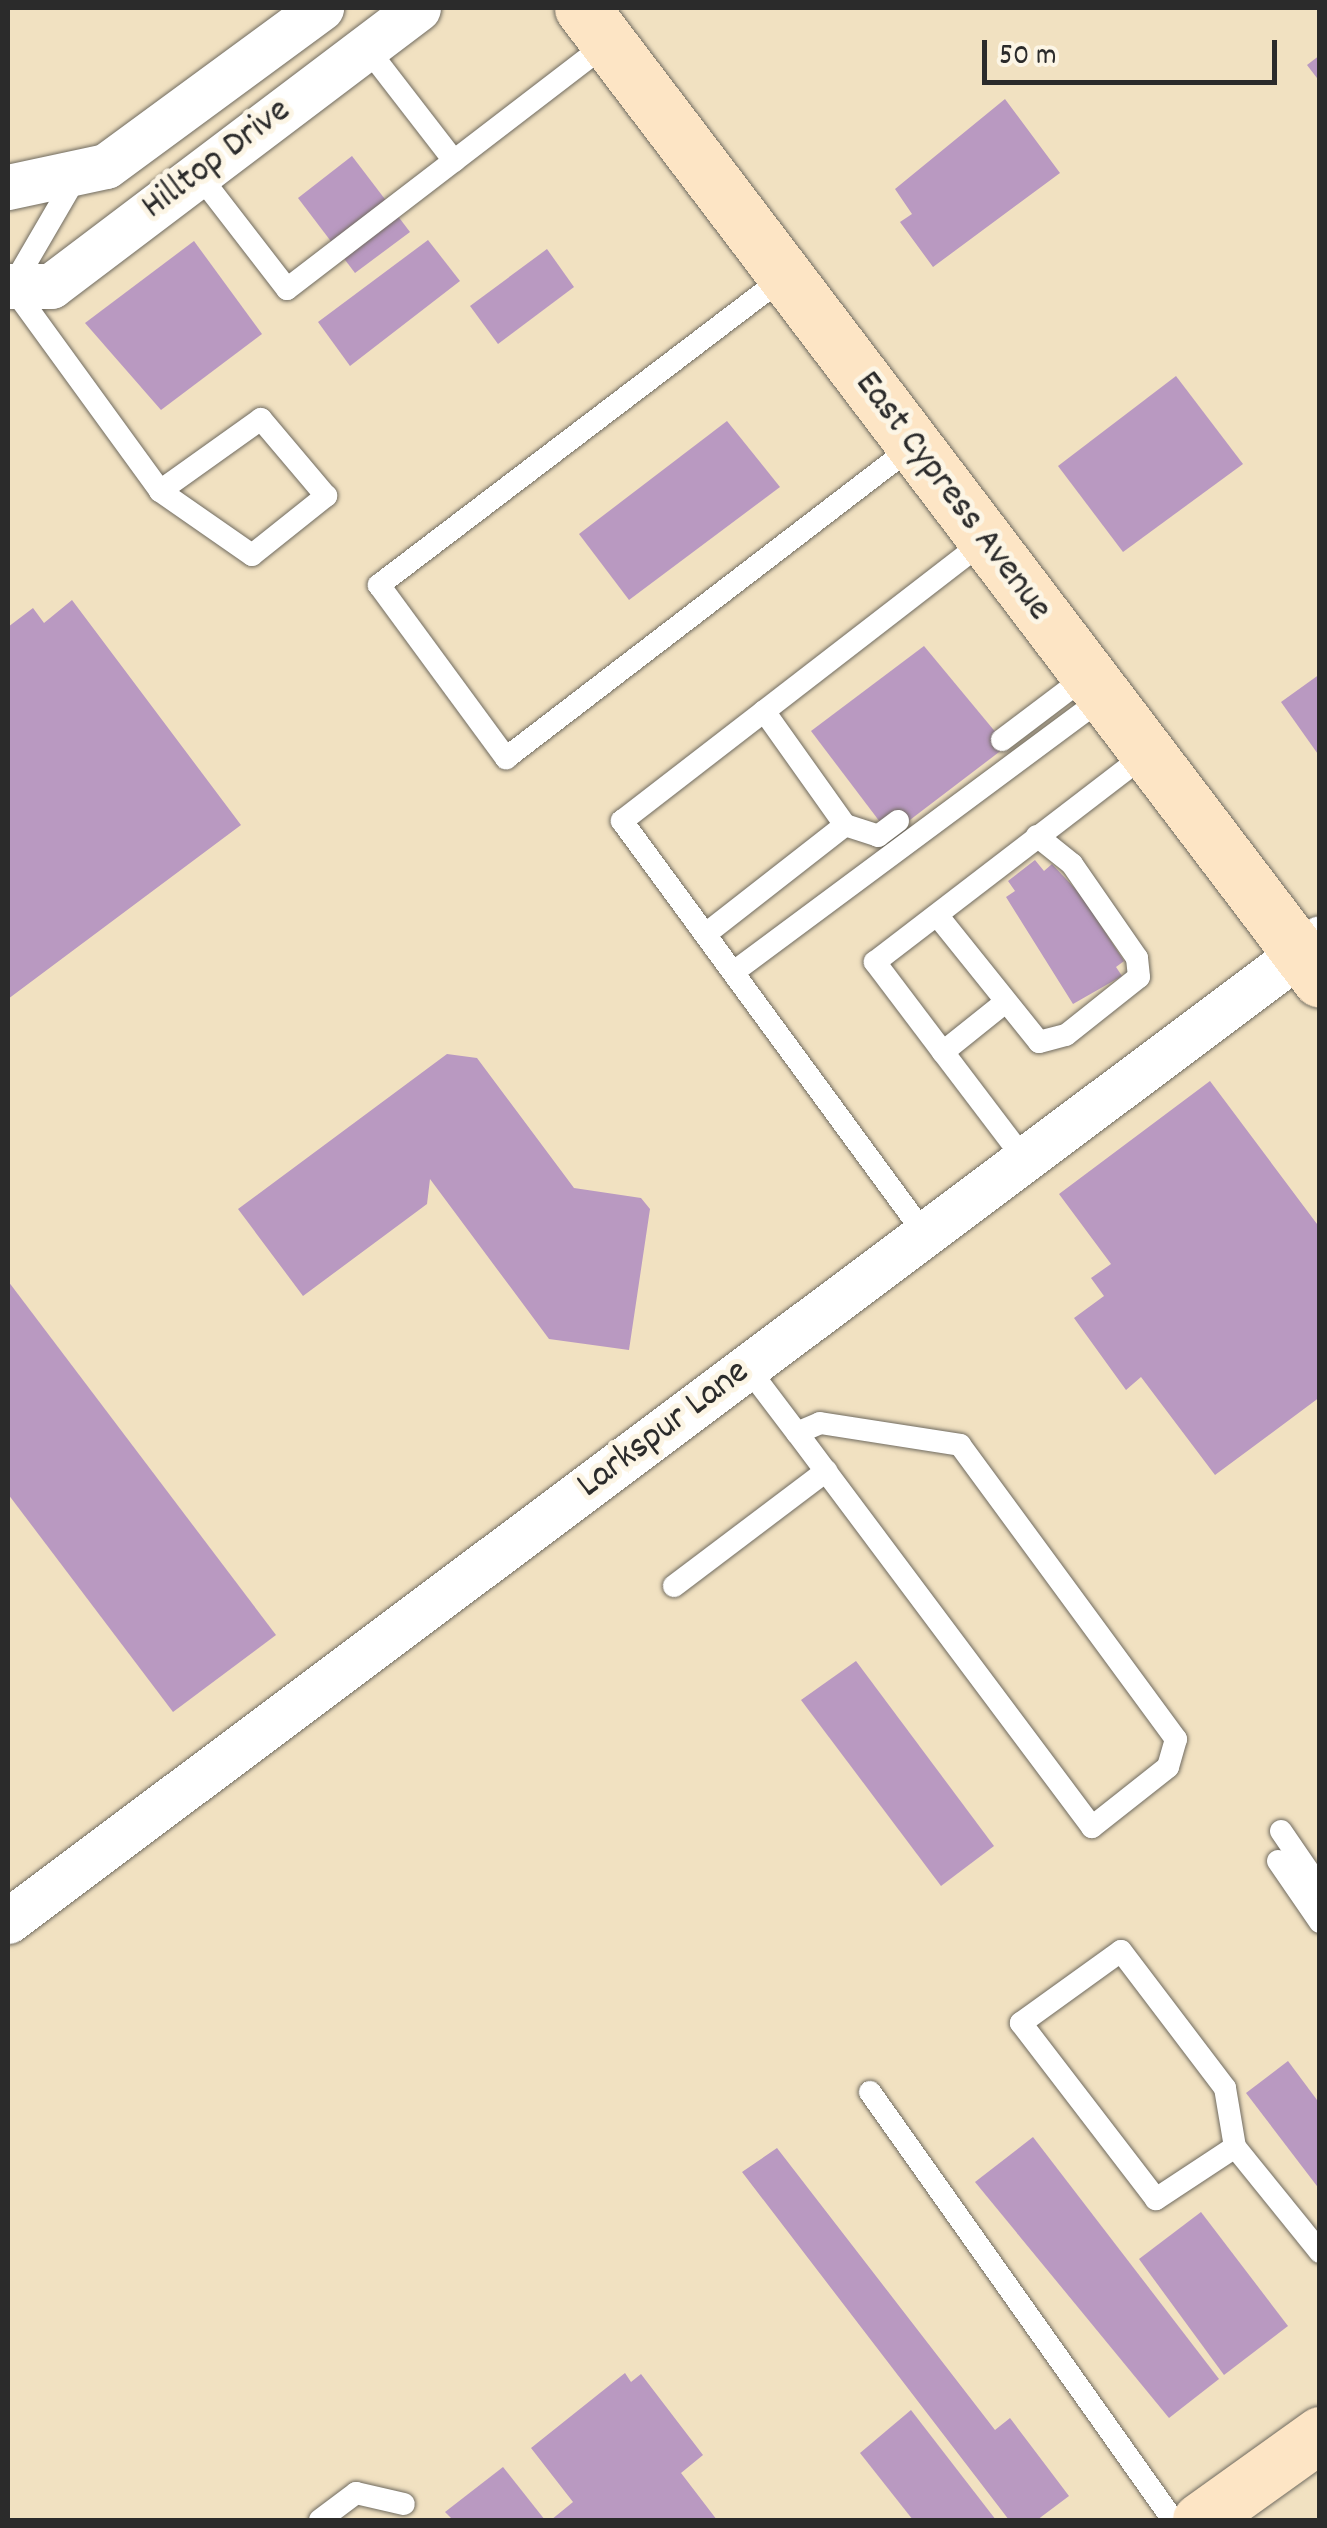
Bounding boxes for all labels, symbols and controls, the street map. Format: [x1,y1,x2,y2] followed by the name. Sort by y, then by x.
[987,20,1282,82] scale bar
[999,36,1057,79] text: 50 m
[133,89,301,231] street label: Hilltop Drive
[843,363,1061,631] street label: East Cypress Avenue
[569,1351,759,1509] street label: Larkspur Lane

